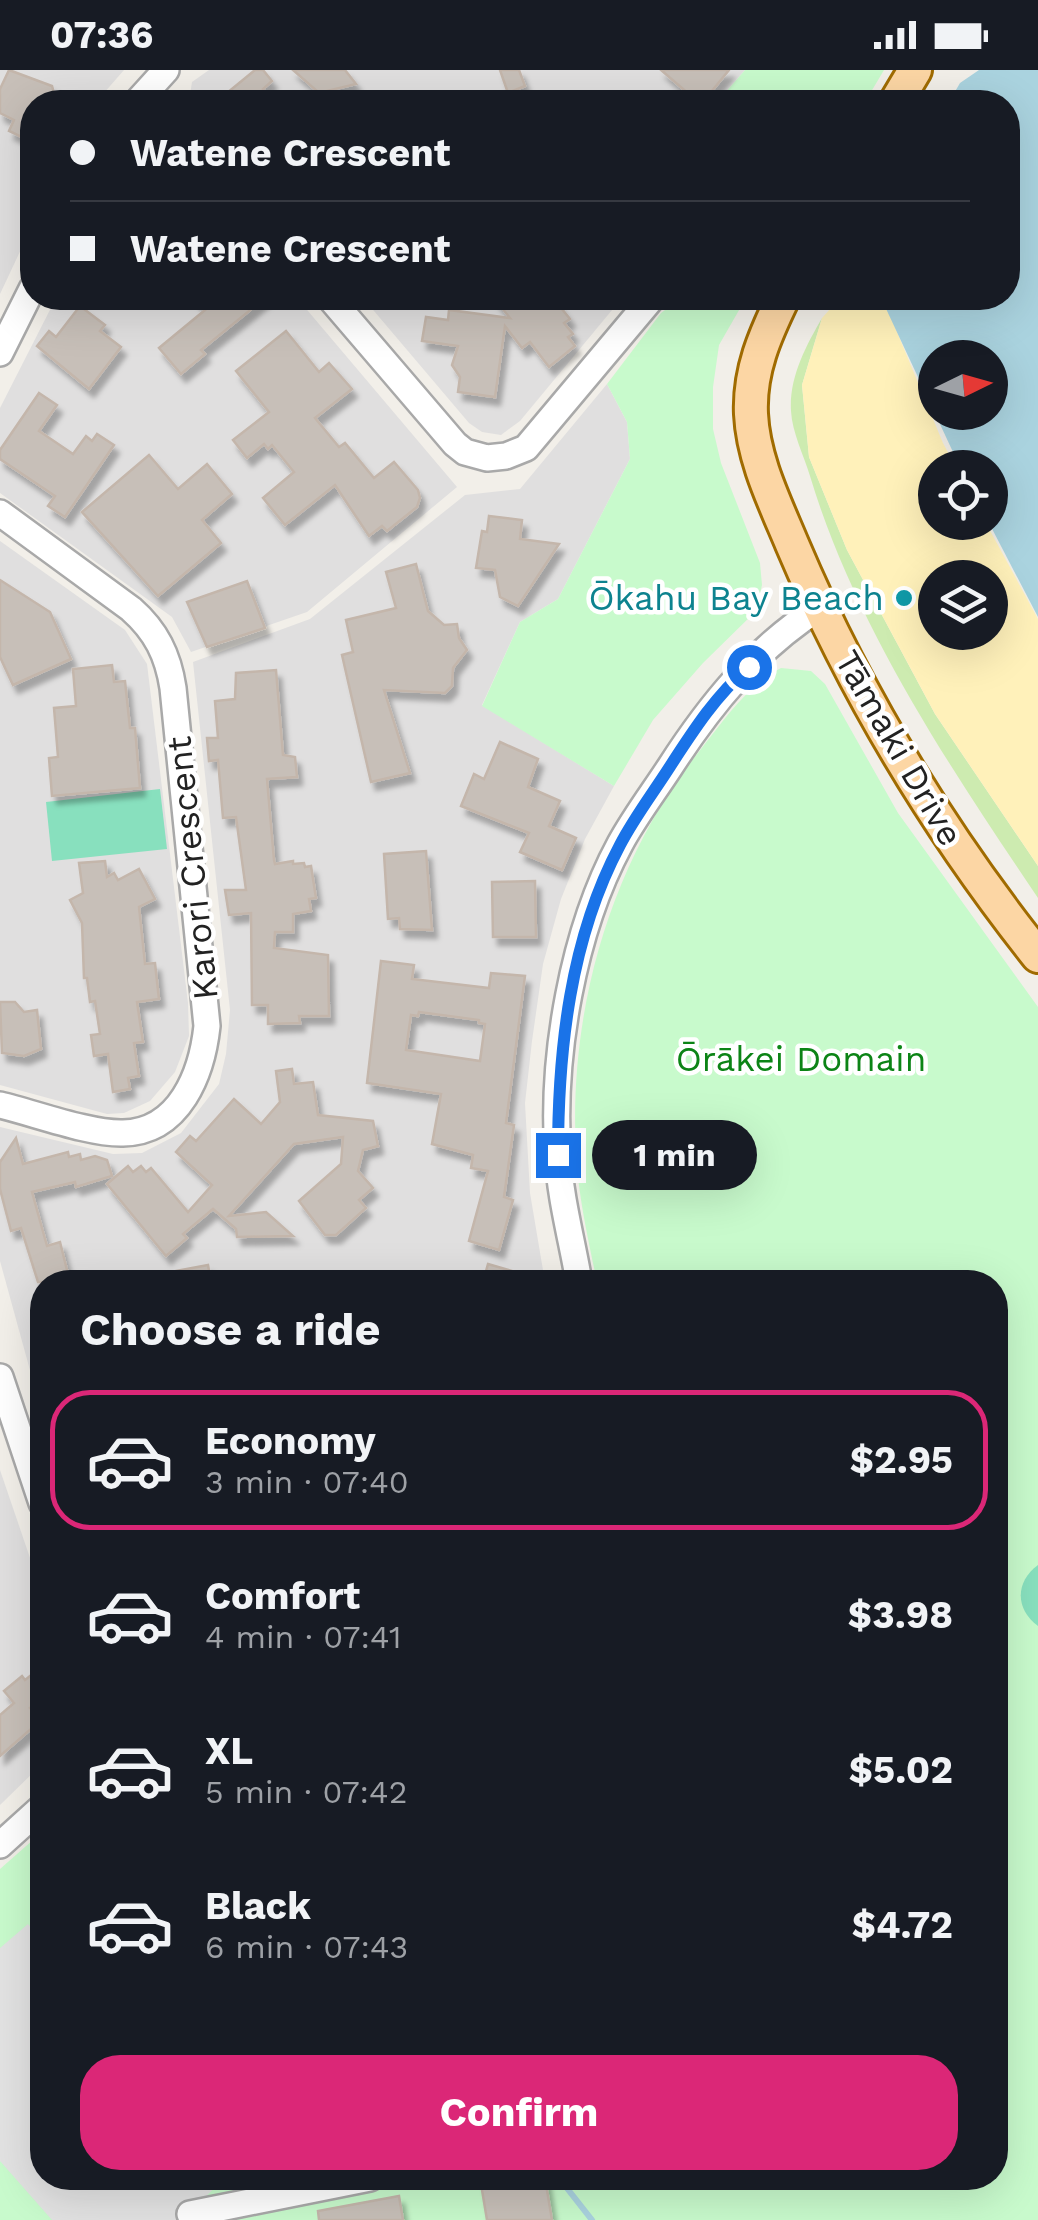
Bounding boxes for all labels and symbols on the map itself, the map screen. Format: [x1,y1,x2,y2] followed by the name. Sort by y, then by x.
[918,340,1008,430] north arrow
[589,577,884,619] place label: Ōkahu Bay Beach
[893,587,915,609] marker: Ōkahu Bay Beach
[826,643,972,853] street label: Tāmaki Drive
[727,645,772,690] route start
[157,734,227,1002] street label: Karori Crescent
[676,1038,926,1080] park label: Ōrākei Domain
[593,1120,758,1190] callout: 1 min
[536,1133,581,1178] route end

